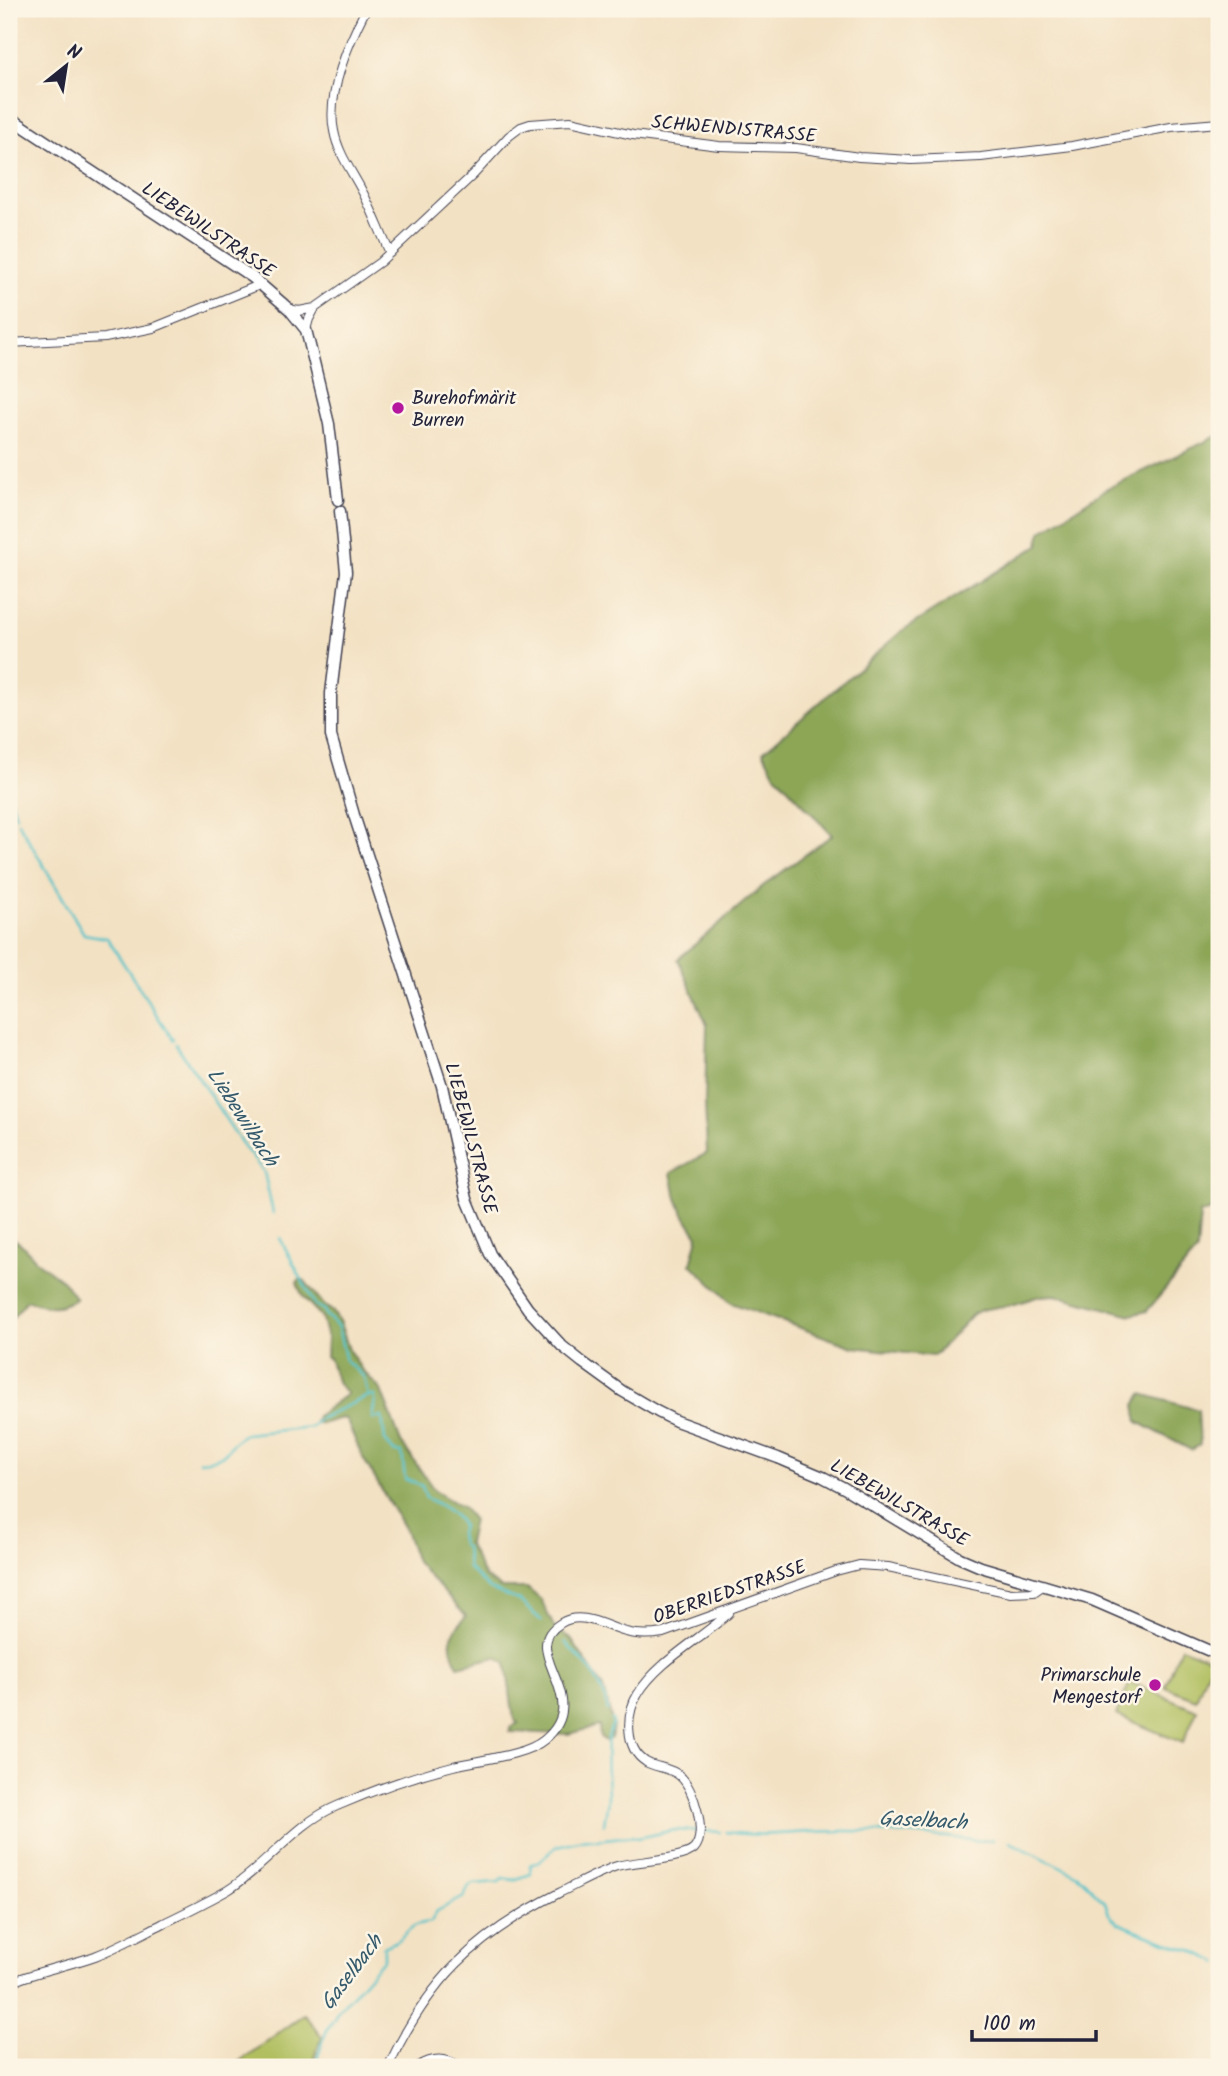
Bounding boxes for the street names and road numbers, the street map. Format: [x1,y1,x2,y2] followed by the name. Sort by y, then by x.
[650,108,818,152] street label: SCHWENDISTRASSE
[135,175,282,287] street label: LIEBEWILSTRASSE
[435,1059,505,1219] street label: LIEBEWILSTRASSE
[824,1452,975,1556] street label: LIEBEWILSTRASSE
[649,1552,811,1633] street label: OBERRIEDSTRASSE

